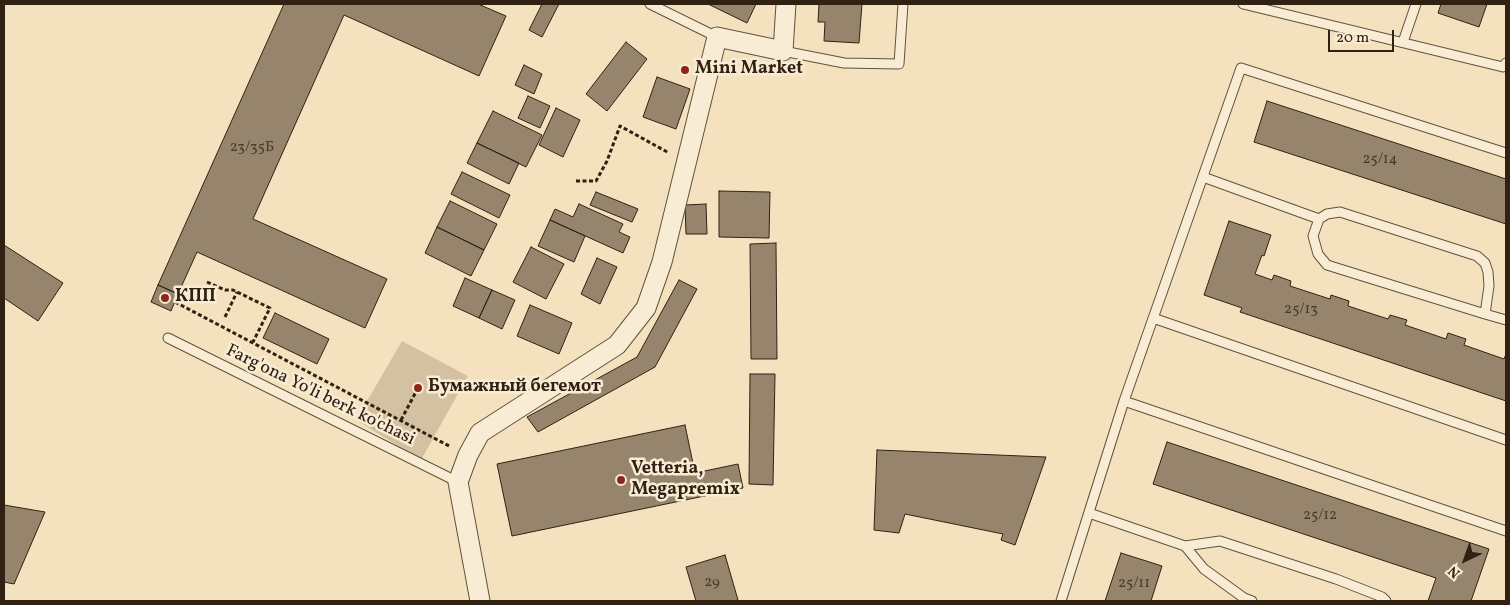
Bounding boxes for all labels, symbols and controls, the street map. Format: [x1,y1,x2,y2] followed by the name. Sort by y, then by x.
[1330,20,1396,52] scale bar
[1336,28,1369,49] text: 20 m
[695,59,803,81] place label: Mini Market
[679,64,691,76] marker: Mini Market
[230,139,274,157] house number: 23/35Б
[1362,151,1398,169] house number: 25/14
[175,287,216,309] place label: КПП
[159,292,171,304] marker: КПП
[1284,301,1318,319] house number: 25/13
[222,341,418,451] street label: Farg'ona Yo'li berk ko'chasi
[428,377,601,399] place label: Бумажный бегемот
[412,382,424,394] marker: Бумажный бегемот
[631,459,740,502] place label: Vetteria, Megapremix
[615,474,627,486] marker: Vetteria, Megapremix
[1303,507,1337,525] house number: 25/12
[1440,535,1490,585] north arrow
[1444,561,1465,582] text: N
[704,574,720,592] house number: 29
[1118,575,1150,593] house number: 25/11

